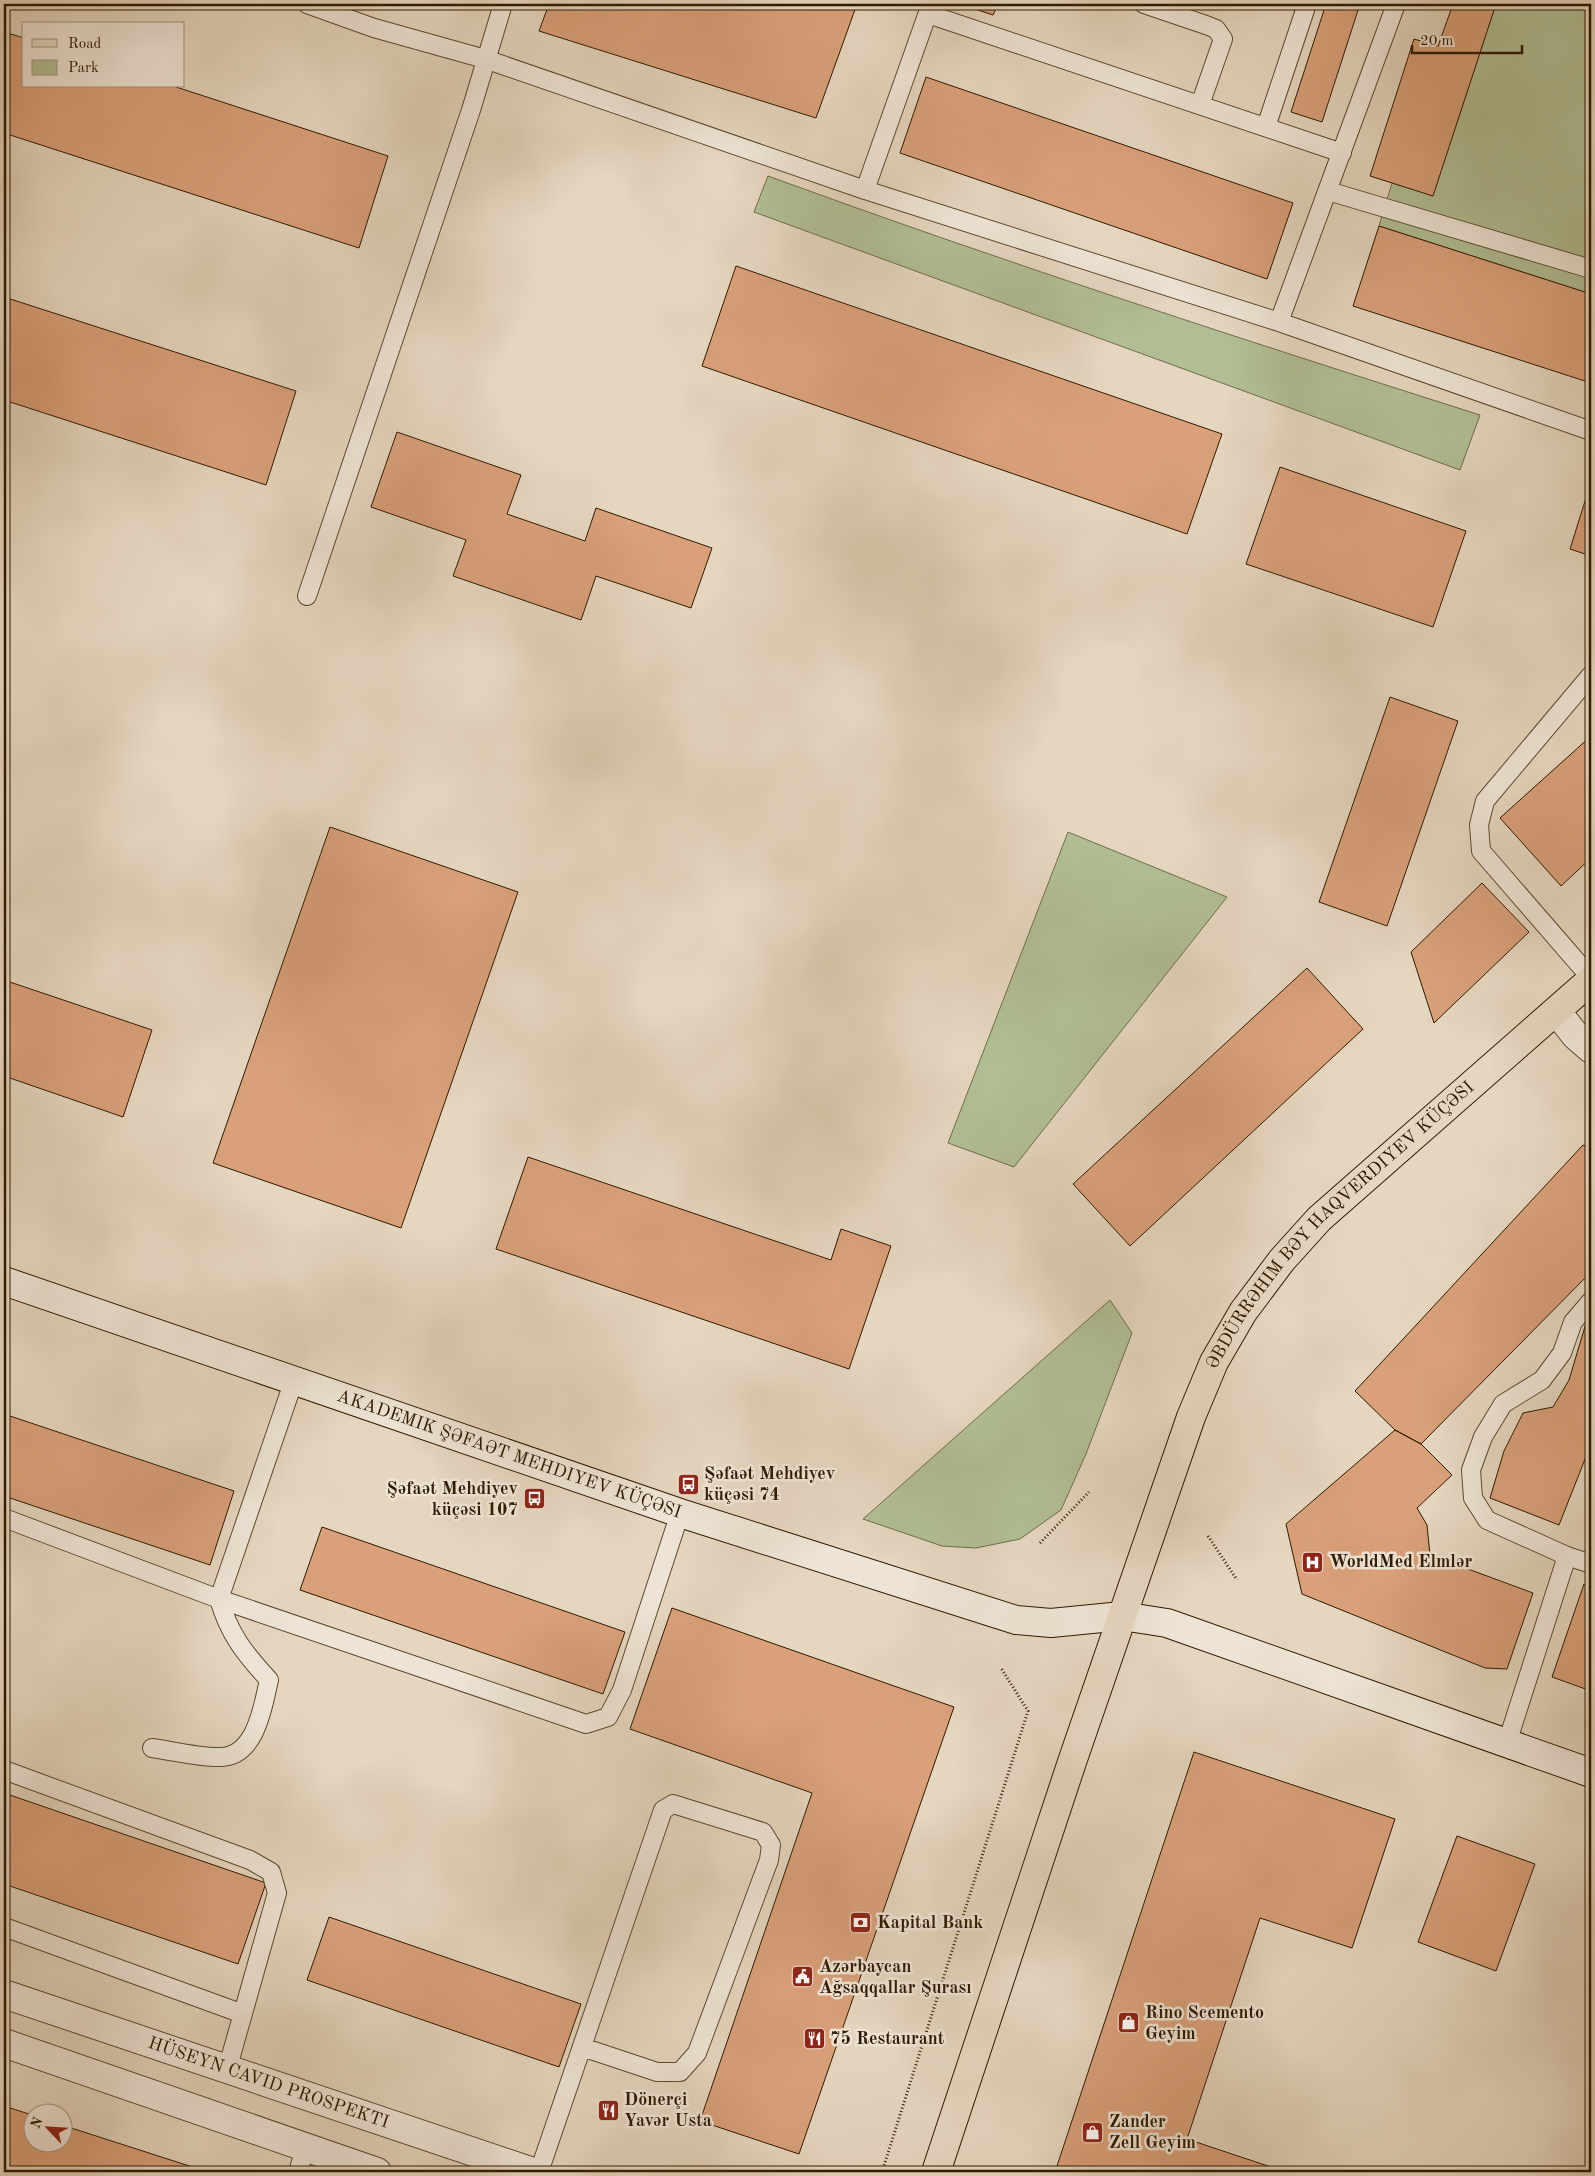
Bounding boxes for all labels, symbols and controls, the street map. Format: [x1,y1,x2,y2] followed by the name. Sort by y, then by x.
[22,22,185,88] legend
[1412,22,1522,54] scale bar
[1420,34,1454,49] text: 20 m
[68,37,102,52] text: Road
[68,61,99,76] text: Park
[1203,1078,1478,1371] street label: ƏBDÜRRƏHIM BƏY HAQVERDIYEV KÜÇƏSI
[335,1387,684,1522] street label: AKADEMIK ŞƏFAƏT MEHDIYEV KÜÇƏSI
[704,1465,835,1504] place label: Şəfaət Mehdiyev küçəsi 74
[676,1472,700,1496] bus stop icon: Şəfaət Mehdiyev küçəsi 74
[387,1480,518,1519] place label: Şəfaət Mehdiyev küçəsi 107
[522,1487,546,1511] bus stop icon: Şəfaət Mehdiyev küçəsi 107
[1301,1550,1325,1574] hospital icon: WorldMed Elmlər
[1329,1553,1472,1571] place label: WorldMed Elmlər
[849,1911,873,1935] bank icon: Kapital Bank
[877,1914,983,1932] place label: Kapital Bank
[819,1958,972,1997] place label: Azərbaycan Ağsaqqallar Şurası
[791,1965,815,1989] public building icon: Azərbaycan Ağsaqqallar Şurası
[1145,2004,1264,2043] place label: Rino Scemento Geyim
[1117,2011,1141,2035] shop icon: Rino Scemento Geyim
[802,2027,826,2051] restaurant icon: 75 Restaurant
[830,2030,945,2048] place label: 75 Restaurant
[146,2034,391,2132] street label: HÜSEYN CAVID PROSPEKTI
[624,2091,712,2130] place label: Dönerçi Yavər Usta
[596,2098,620,2122] restaurant icon: Dönerçi Yavər Usta
[22,2104,72,2154] north arrow
[1109,2113,1196,2152] place label: Zander Zell Geyim
[29,2115,46,2131] text: N
[1081,2120,1105,2144] shop icon: Zander Zell Geyim

